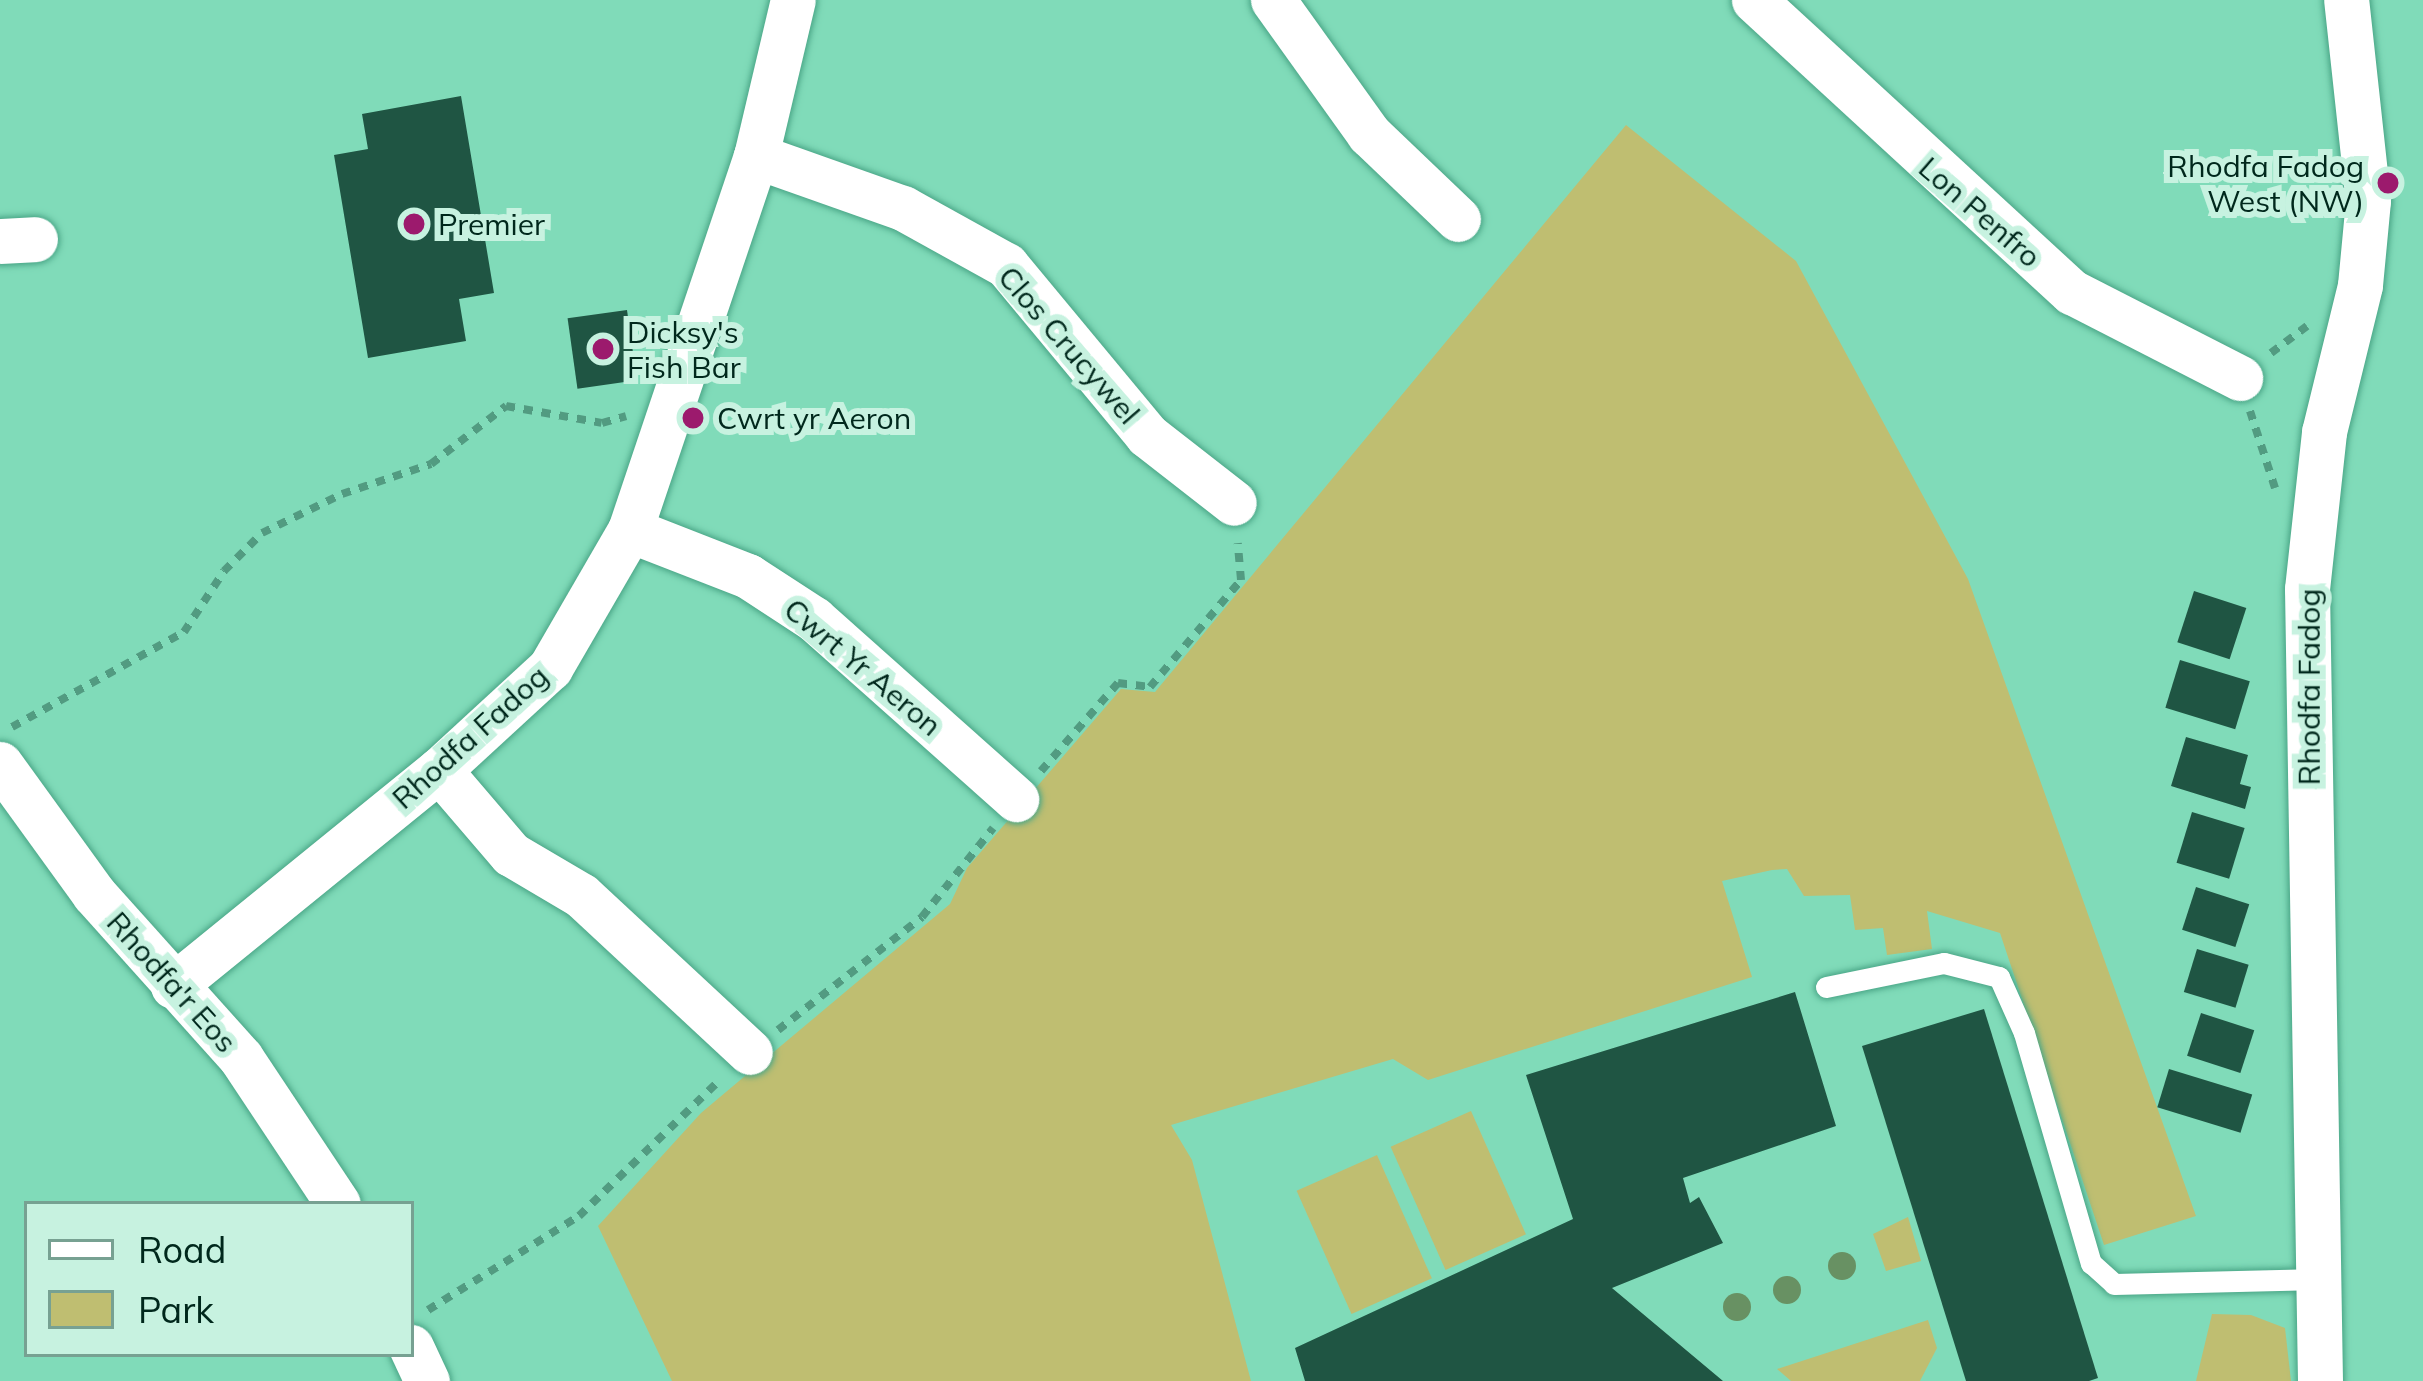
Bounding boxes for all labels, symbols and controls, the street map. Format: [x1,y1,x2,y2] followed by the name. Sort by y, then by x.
[2167,148,2364,219] place label: Rhodfa Fadog West (NW)
[1912,149,2048,275] street label: Lon Penfro
[2375,170,2401,196] marker: Rhodfa Fadog West (NW)
[438,206,545,242] place label: Premier
[401,211,427,237] marker: Premier
[991,259,1147,431] street label: Clos Crucywel
[627,314,741,385] place label: Dicksy's Fish Bar
[590,336,616,362] marker: Dicksy's Fish Bar
[717,400,911,436] place label: Cwrt yr Aeron
[680,405,706,431] marker: Cwrt yr Aeron
[2291,589,2327,785] street label: Rhodfa Fadog
[777,591,949,743] street label: Cwrt Yr Aeron
[385,658,555,816] street label: Rhodfa Fadog
[100,904,244,1060] street label: Rhodfa'r Eos
[24,1201,414,1357] legend
[138,1227,226,1272] text: Road
[138,1287,214,1332] text: Park

